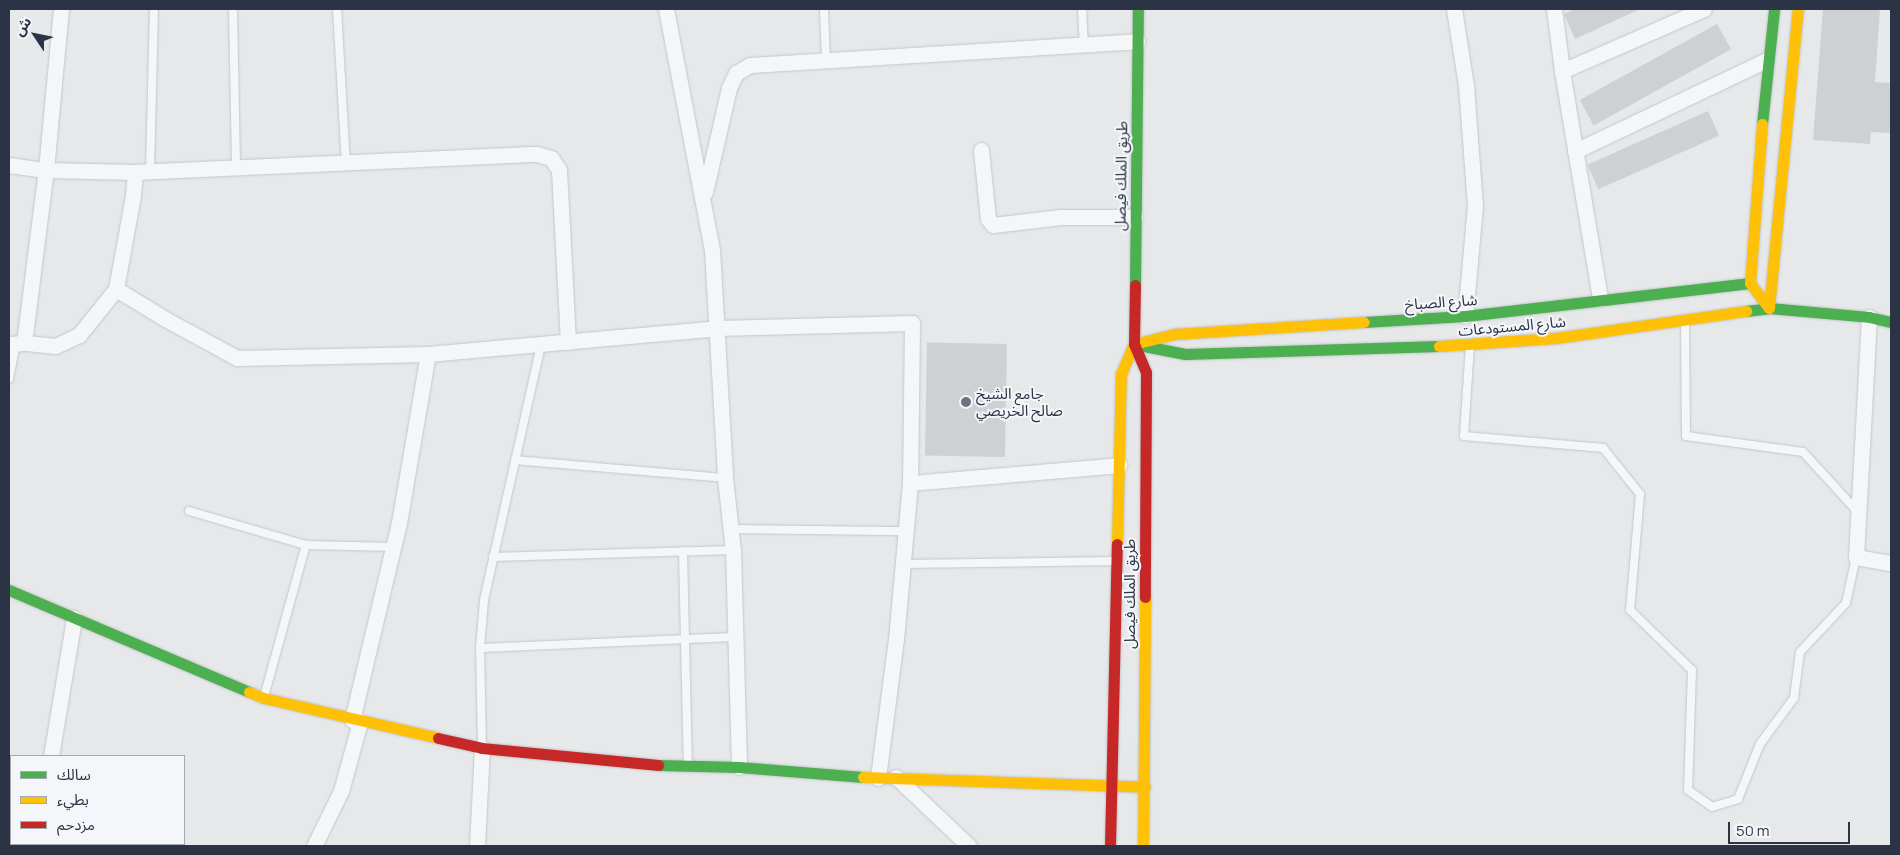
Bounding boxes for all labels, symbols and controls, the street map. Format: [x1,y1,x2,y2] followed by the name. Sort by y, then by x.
[10,10,60,60] north arrow
[9,13,35,40] text: ش
[1111,121,1131,231] street label: طريق الملك فيصل
[1404,290,1478,314] street label: شارع الصباخ
[1458,312,1566,340] street label: شارع المستودعات
[976,384,1063,419] place label: جامع الشيخ صالح الخريصي
[960,396,972,408] marker: جامع الشيخ صالح الخريصي
[1121,539,1139,649] street label: طريق الملك فيصل
[10,755,185,845] legend
[57,764,91,785] text: سالك
[57,789,89,810] text: بطيء
[1730,812,1852,844] scale bar
[57,814,95,835] text: مزدحم
[1736,820,1770,841] text: 50 m

